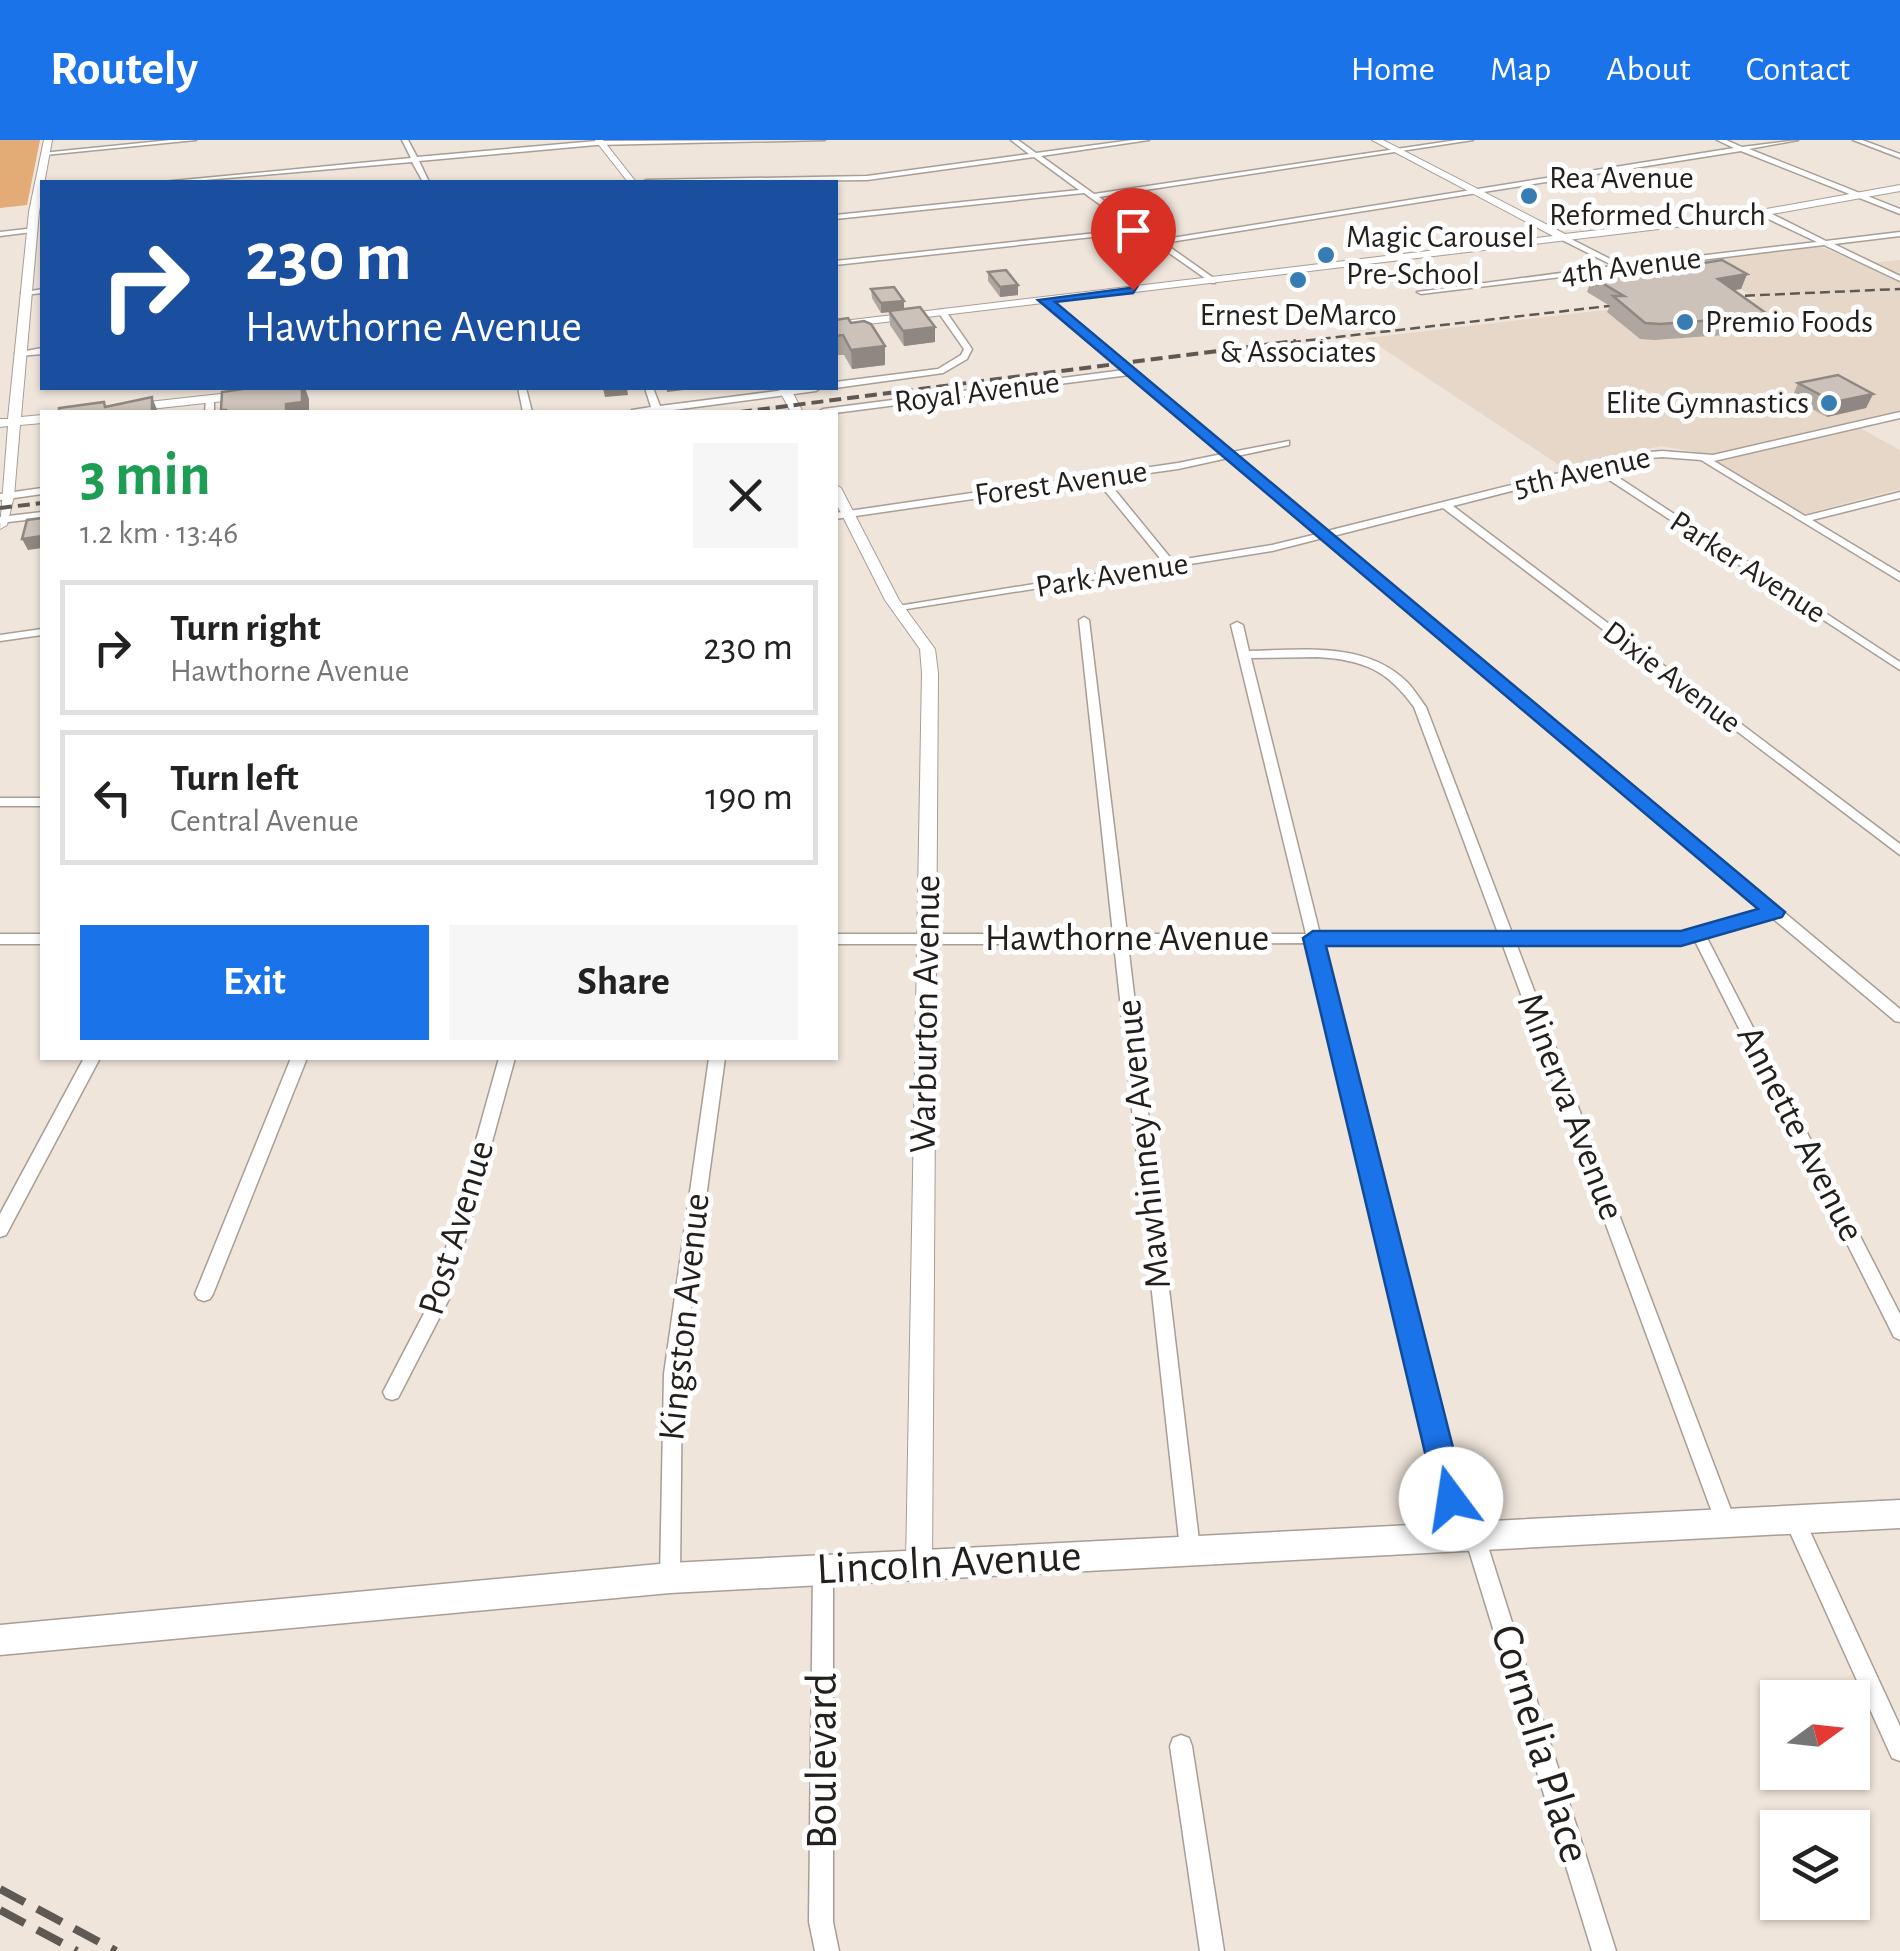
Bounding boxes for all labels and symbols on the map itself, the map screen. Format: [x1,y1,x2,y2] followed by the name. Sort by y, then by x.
[1549,162,1766,231] place label: Rea Avenue Reformed Church
[1518,185,1540,207] marker: Rea Avenue Reformed Church
[1091,188,1176,291] pin
[1346,221,1535,290] place label: Magic Carousel Pre-School
[1559,242,1703,290] street label: 4th Avenue
[1315,244,1337,266] marker: Magic Carousel Pre-School
[1287,269,1309,291] marker: Ernest DeMarco & Associates
[1199,299,1397,368] place label: Ernest DeMarco & Associates
[1705,306,1873,338] place label: Premio Foods
[1674,311,1696,333] marker: Premio Foods
[893,366,1061,418] street label: Royal Avenue
[1605,387,1809,419] place label: Elite Gymnastics
[1818,392,1840,414] marker: Elite Gymnastics
[1511,441,1653,503] street label: 5th Avenue
[973,455,1149,511] street label: Forest Avenue
[1664,505,1832,629] street label: Parker Avenue
[1034,547,1190,603] street label: Park Avenue
[1597,615,1747,739] street label: Dixie Avenue
[905,874,947,1154] street label: Warburton Avenue
[985,920,1269,958] street label: Hawthorne Avenue
[1509,989,1631,1225] street label: Minerva Avenue
[1110,997,1178,1291] street label: Mawhinney Avenue
[1729,1020,1871,1248] street label: Annette Avenue
[413,1136,501,1320] street label: Post Avenue
[653,1191,717,1443] street label: Kingston Avenue
[1399,1447,1503,1551] position arrow
[815,1534,1083,1592] street label: Lincoln Avenue
[1482,1620,1598,1868] street label: Cornelia Place
[800,1672,845,1850] street label: Boulevard
[1760,1680,1870,1790] north arrow

